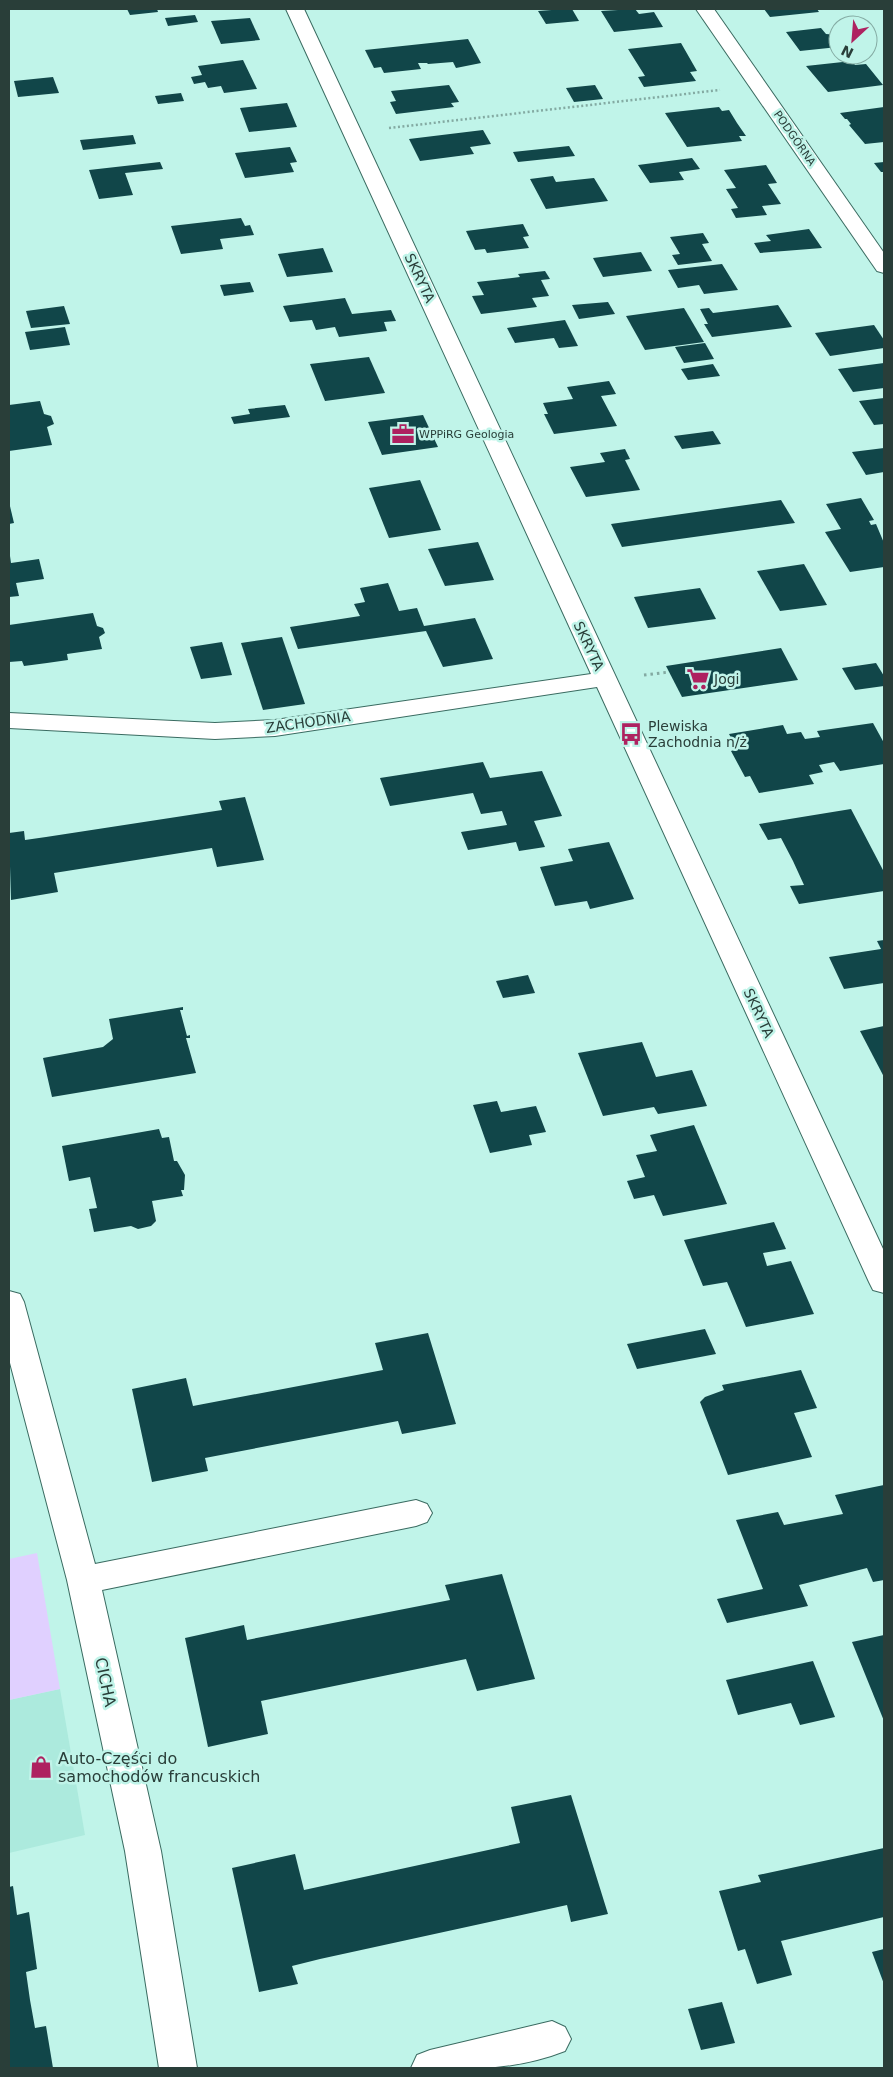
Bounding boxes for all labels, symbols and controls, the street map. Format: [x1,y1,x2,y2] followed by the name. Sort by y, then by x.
[828,15,878,65] north arrow
[839,42,856,61] text: N
[771,108,819,169] street label: PODGÓRNA
[402,251,439,306] street label: SKRYTA
[390,421,416,447] office icon: WPPiRG Geologia
[419,428,514,441] place label: WPPiRG Geologia
[571,619,608,674] street label: SKRYTA
[685,666,711,692] supermarket icon: Jogi
[713,671,739,687] place label: Jogi
[265,708,352,736] street label: ZACHODNIA
[648,718,747,750] place label: Plewiska Zachodnia n/ż
[618,721,644,747] bus stop icon: Plewiska Zachodnia n/ż
[741,986,778,1041] street label: SKRYTA
[91,1656,120,1709] street label: CICHA
[58,1749,260,1786] place label: Auto-Części do samochodów francuskich
[28,1754,54,1780] shop icon: Auto-Części do samochodów francuskich

